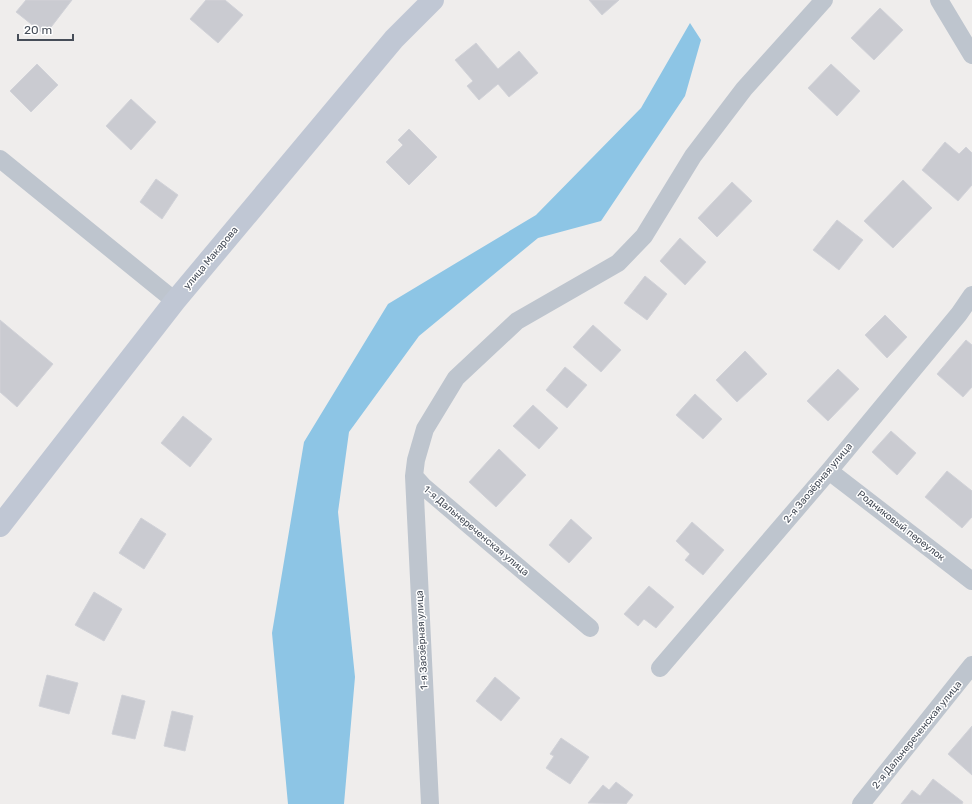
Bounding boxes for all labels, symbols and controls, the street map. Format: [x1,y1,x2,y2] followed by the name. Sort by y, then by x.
[18,16,73,42] scale bar
[24,23,52,37] text: 20 m
[181,224,241,292] street label: улица Макарова
[781,441,855,525] street label: 2-я Заозёрная улица
[421,483,531,579] street label: 1-я Дальнереченская улица
[855,488,948,564] street label: Родниковый переулок
[413,590,431,690] street label: 1-я Заозёрная улица
[870,679,964,791] street label: 2-я Дальнереченская улица

